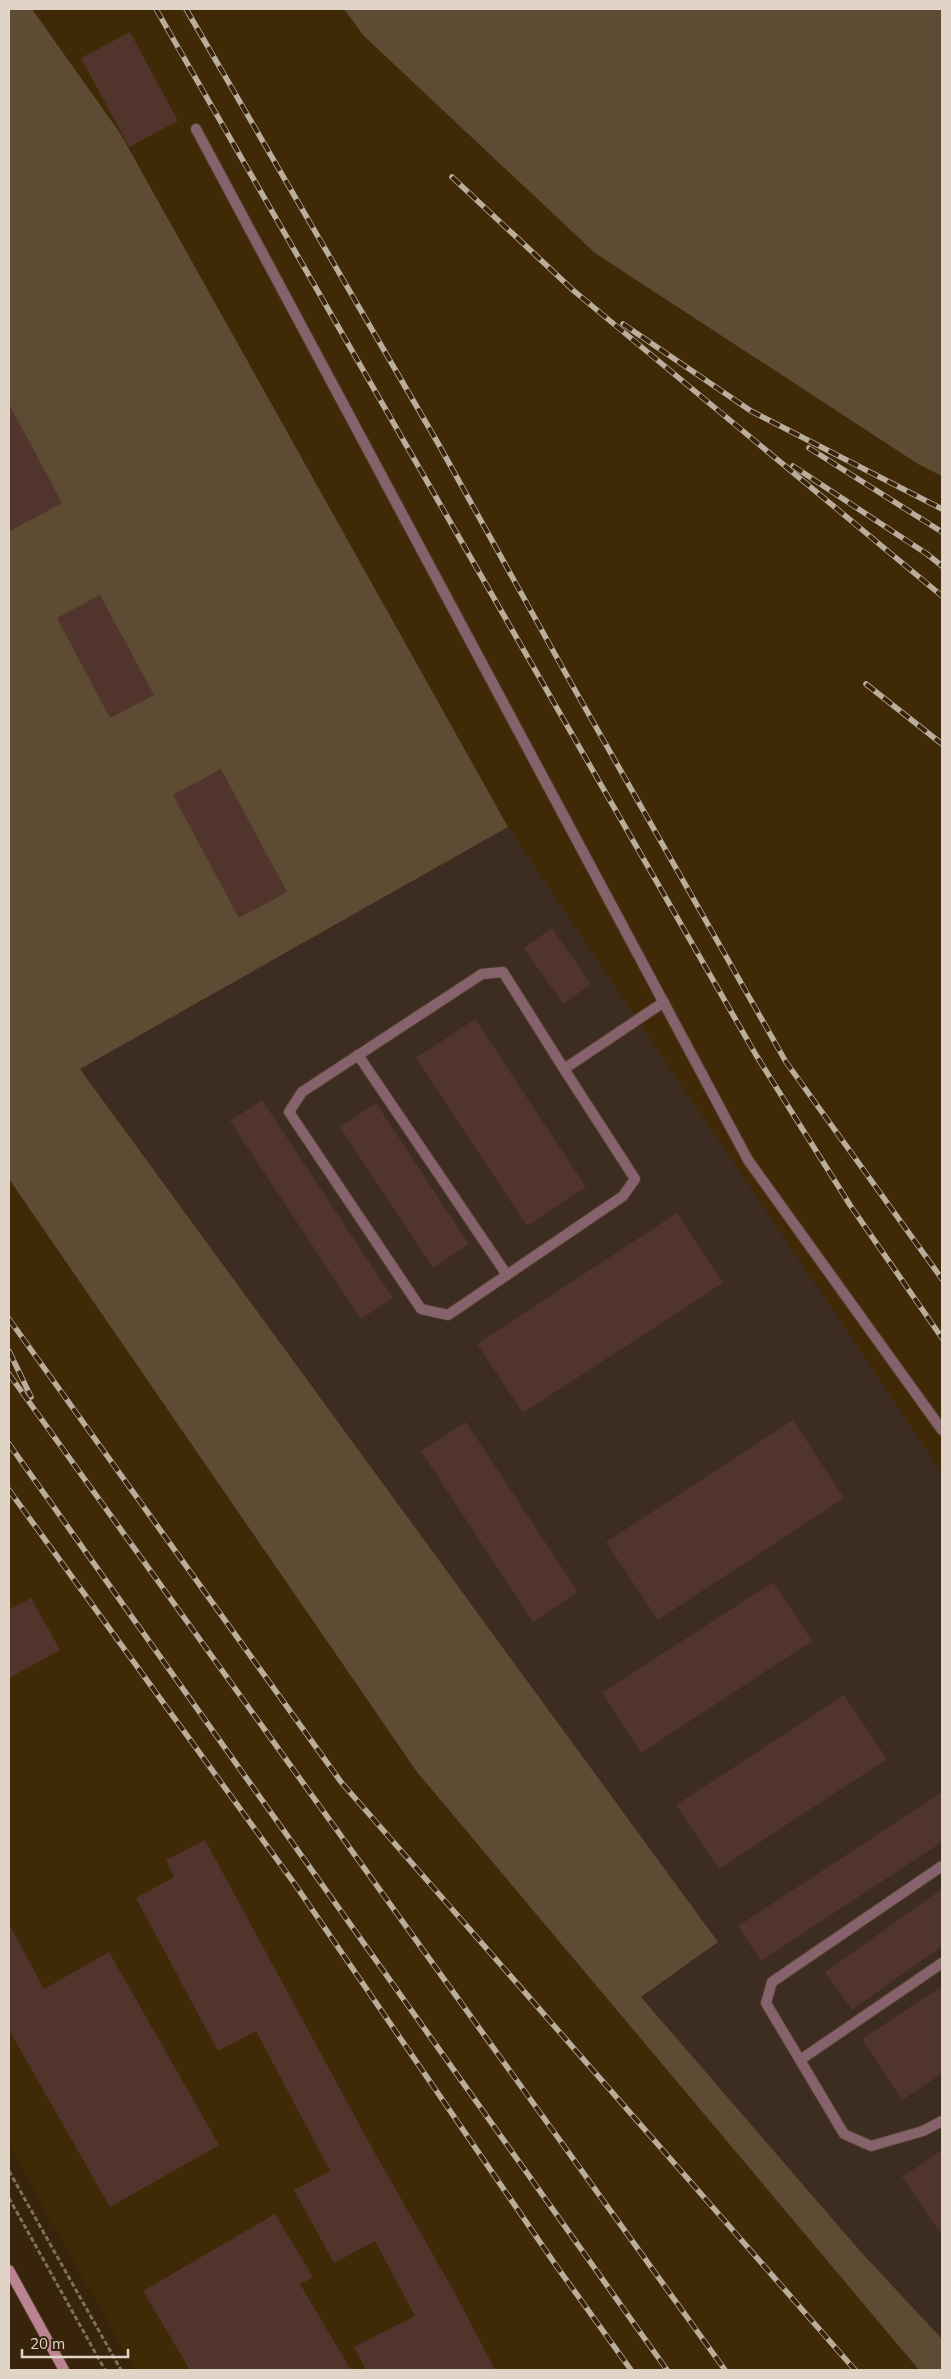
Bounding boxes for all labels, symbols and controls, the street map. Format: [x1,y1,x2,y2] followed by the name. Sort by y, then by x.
[22,2326,129,2358] scale bar
[30,2334,65,2353] text: 20 m

